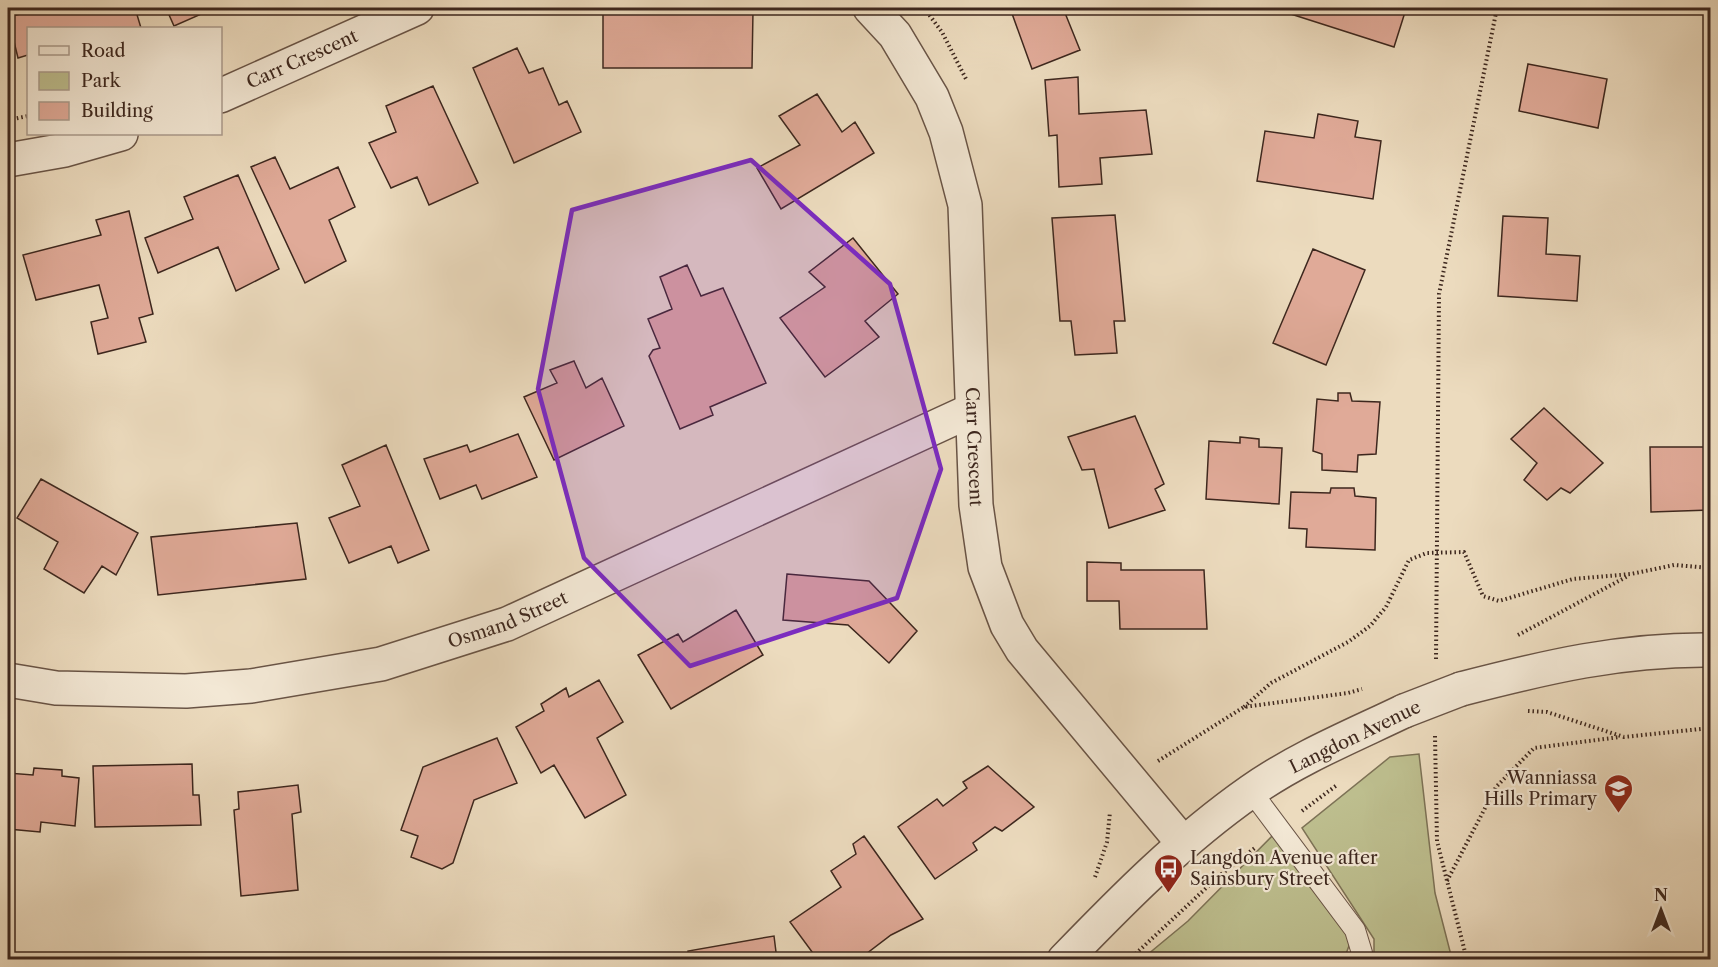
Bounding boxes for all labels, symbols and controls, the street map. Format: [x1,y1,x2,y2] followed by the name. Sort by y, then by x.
[243,25,362,94] street label: Carr Crescent
[27,27,222,135] legend
[81,40,126,62] text: Road
[81,70,122,92] text: Park
[81,100,153,122] text: Building
[961,387,987,507] street label: Carr Crescent
[445,586,572,653] street label: Osmand Street
[1286,696,1424,778] street label: Langdon Avenue
[1484,767,1598,810] place label: Wanniassa Hills Primary
[1602,772,1634,814] school or university icon: Wanniassa Hills Primary
[1190,847,1378,890] place label: Langdon Avenue after Sainsbury Street
[1153,852,1185,894] bus stop icon: Langdon Avenue after Sainsbury Street
[1631,880,1691,940] north arrow
[1654,885,1668,905] text: N

